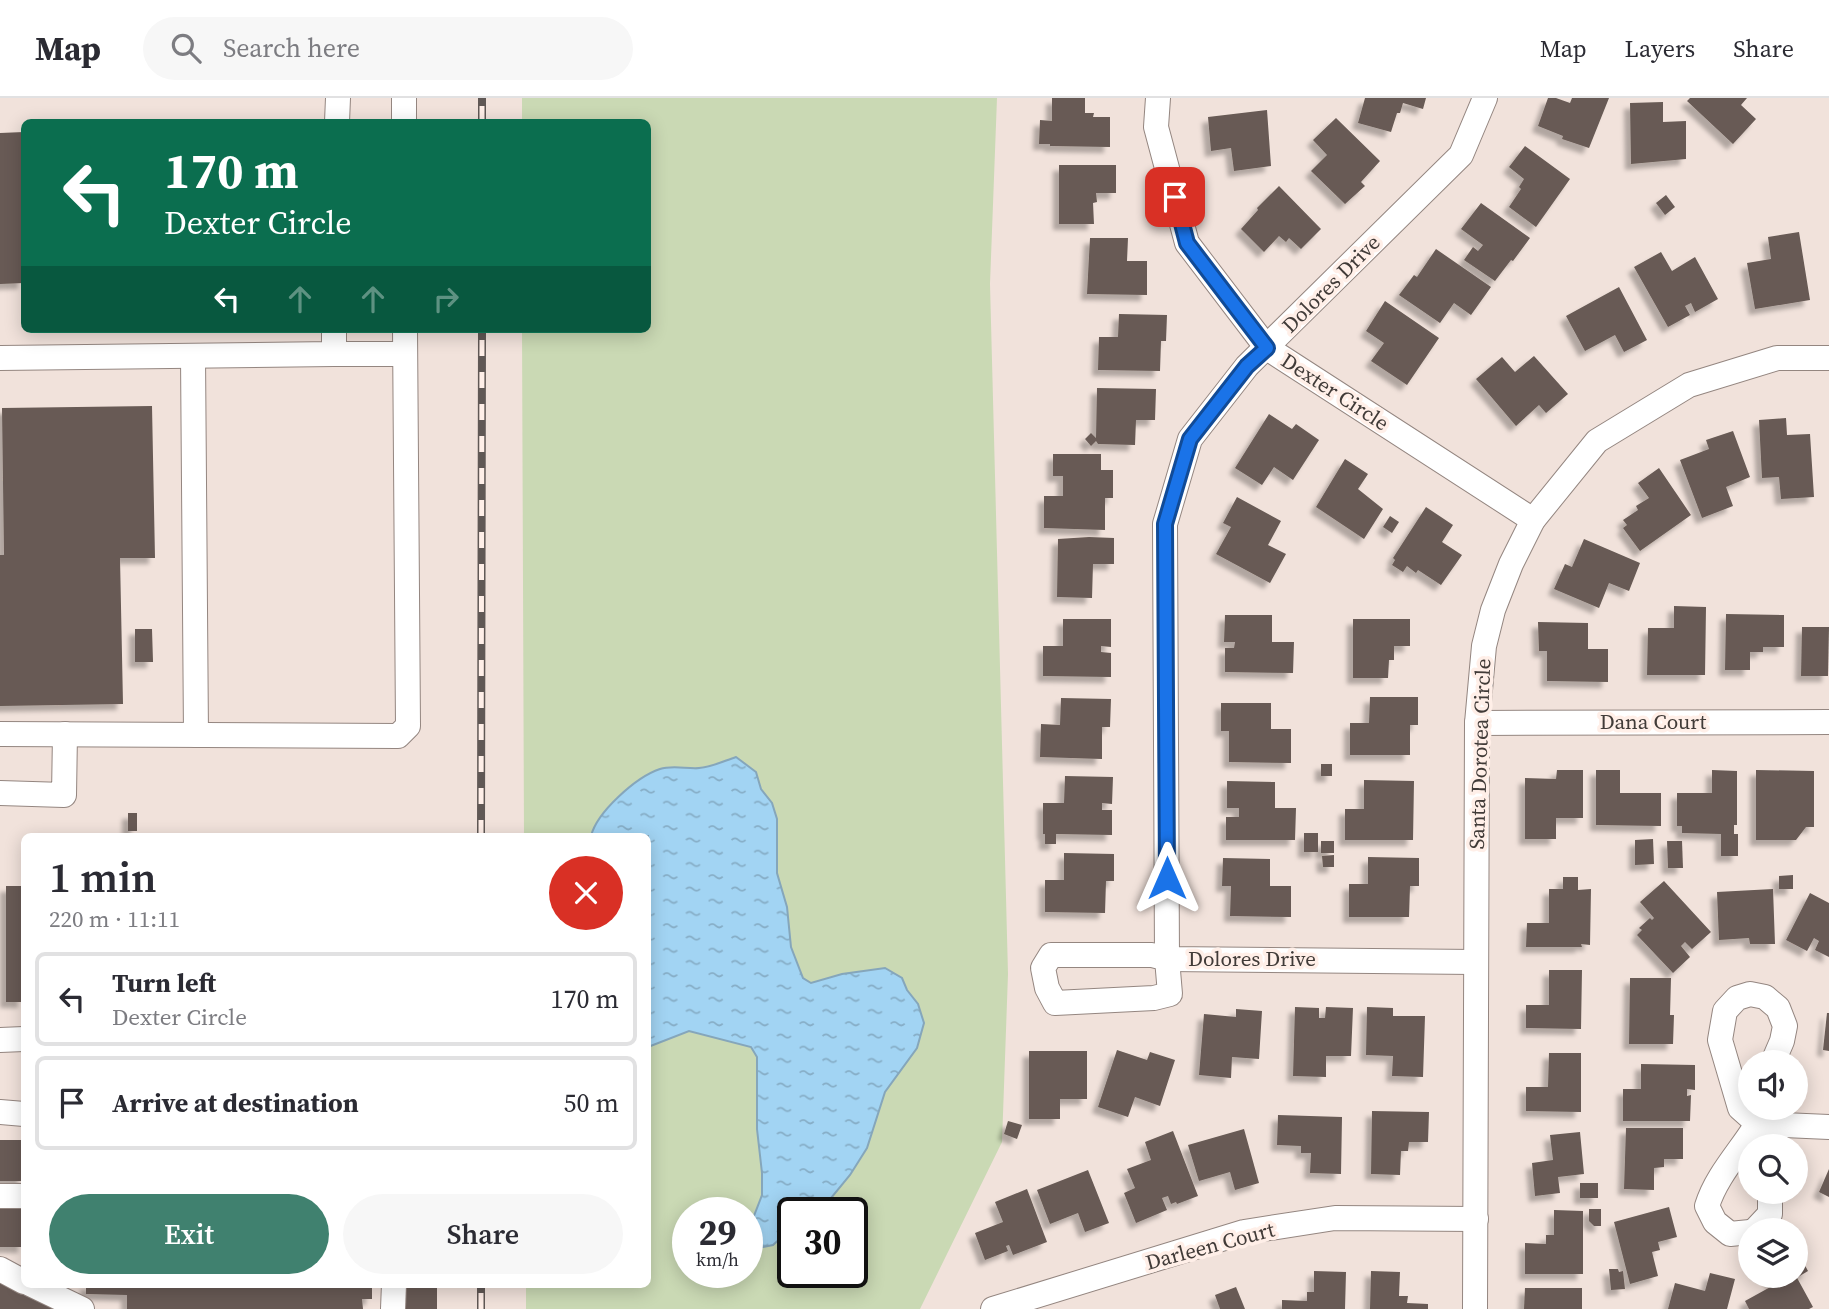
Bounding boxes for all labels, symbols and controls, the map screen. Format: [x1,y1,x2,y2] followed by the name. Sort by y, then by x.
[143,17,633,80] search box
[35,26,101,71] text: Map
[167,29,205,67] icon: search
[223,30,360,66] text: Search here
[1540,32,1587,65] text: Map
[1625,32,1695,65] text: Layers
[1733,32,1794,65] text: Share
[164,137,299,204] text: 170 m
[49,147,140,238] icon: left
[1145,167,1205,227] pin
[1156,178,1194,216] icon: arrive
[164,201,352,245] text: Dexter Circle
[1275,228,1386,339] street label: Dolores Drive
[208,280,246,318] icon: left
[281,280,319,318] icon: ahead
[354,280,392,318] icon: ahead
[427,280,465,318] icon: right
[1276,346,1395,437] street label: Dexter Circle
[1462,658,1497,850] street label: Santa Dorotea Circle
[1600,707,1707,736] street label: Dana Court
[1130,841,1204,915] position arrow
[49,848,157,906] text: 1 min
[549,856,623,930] button: close
[49,903,180,935] text: 220 m · 11:11
[1188,944,1316,973] street label: Dolores Drive
[112,965,216,1001] text: Turn left
[53,980,91,1018] icon: left
[551,981,619,1017] text: 170 m
[112,1001,247,1033] text: Dexter Circle
[1738,1050,1808,1288] map controls
[1738,1050,1808,1120] button: sound
[53,1084,91,1122] icon: arrive
[112,1085,359,1121] text: Arrive at destination
[564,1085,619,1121] text: 50 m
[1738,1134,1808,1204] button: search
[49,1194,329,1274] button: Exit
[343,1194,623,1274] button: Share
[777,1197,868,1288] speed limit sign: 30
[699,1209,736,1257] text: 29
[1142,1214,1278,1277] street label: Darleen Court
[1738,1218,1808,1288] button: layers
[696,1247,739,1272] text: km/h

